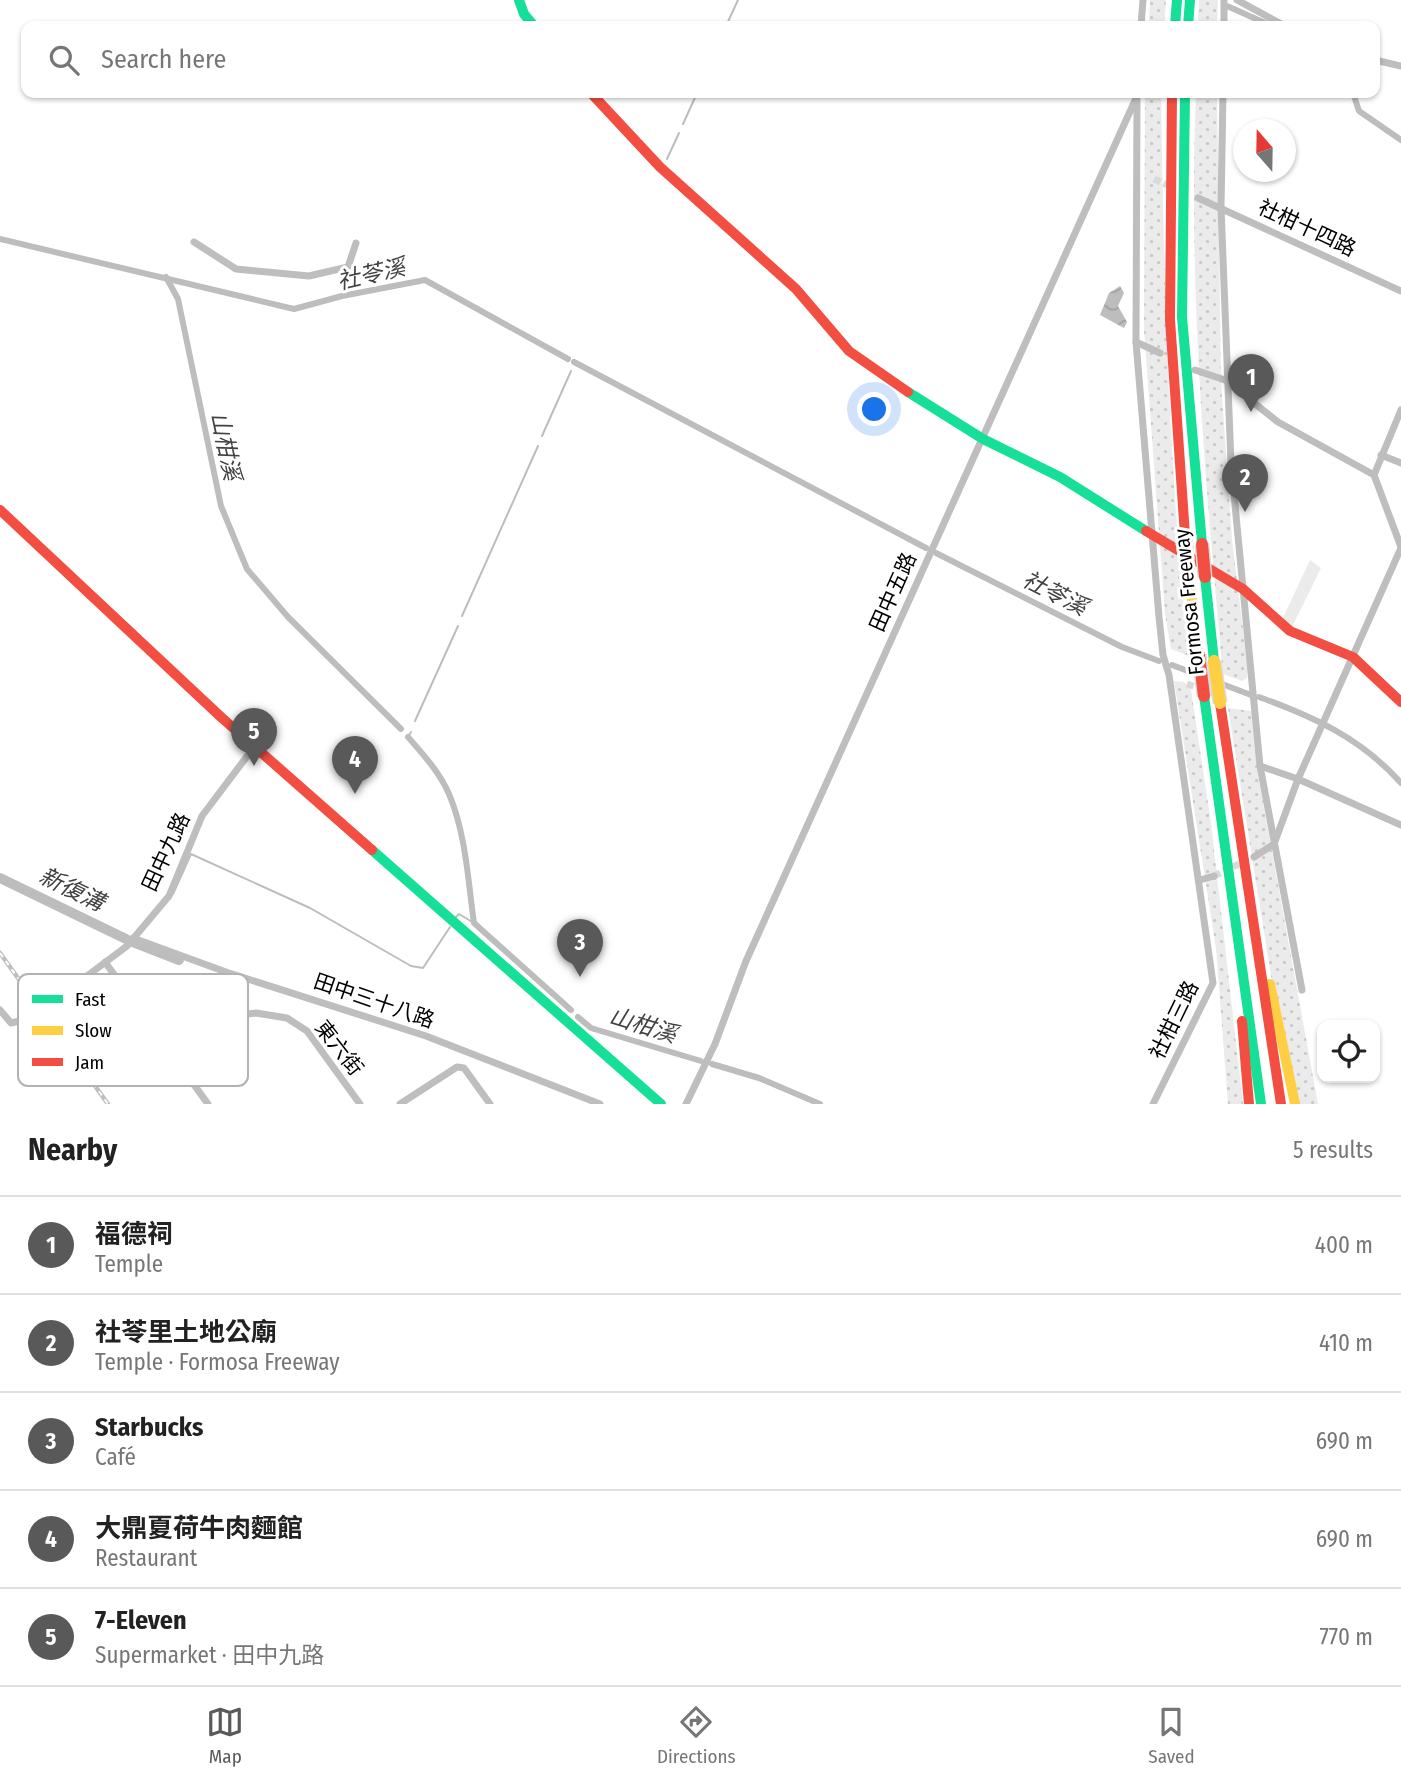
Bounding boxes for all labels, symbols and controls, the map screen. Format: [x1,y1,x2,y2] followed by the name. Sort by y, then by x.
[21,21,1380,98] search box
[45,41,83,79] icon: search
[101,44,226,75] text: Search here
[1233,119,1296,182] north arrow
[1254,194,1360,262] street label: 社柑十四路
[334,252,411,295] water label: 社苓溪
[1228,354,1274,412] pin: 1
[857,392,891,426] your location
[205,409,247,486] water label: 山柑溪
[1222,454,1268,512] pin: 2
[1168,527,1210,676] street label: Formosa Freeway
[864,548,922,636] street label: 田中五路
[1018,565,1095,622] water label: 社苓溪
[231,708,277,766] pin: 5
[332,736,378,794] pin: 4
[136,808,196,896] street label: 田中九路
[35,861,112,918] water label: 新復溝
[557,919,603,977] pin: 3
[310,968,438,1034] street label: 田中三十八路
[18,974,248,1086] legend
[1144,977,1204,1063] street label: 社柑三路
[75,988,106,1011] text: Fast
[606,1002,683,1049] water label: 山柑溪
[309,1015,369,1081] street label: 東六街
[75,1019,112,1042] text: Slow
[1317,1020,1380,1083] map controls
[1317,1020,1380,1083] button: locate
[75,1051,104,1074] text: Jam
[28,1132,117,1168] text: Nearby
[1293,1136,1373,1164] text: 5 results
[95,1219,173,1250] text: 福德祠
[46,1231,56,1259] text: 1
[1315,1231,1373,1259] text: 400 m
[95,1250,163,1278] text: Temple
[95,1317,277,1348] text: 社苓里土地公廟
[46,1329,56,1357] text: 2
[1319,1329,1373,1357] text: 410 m
[95,1348,340,1376] text: Temple · Formosa Freeway
[95,1412,203,1443] text: Starbucks
[46,1427,56,1455] text: 3
[1316,1427,1373,1455] text: 690 m
[95,1443,136,1471] text: Café
[95,1513,303,1544] text: 大鼎夏荷牛肉麵館
[45,1525,57,1553] text: 4
[1316,1525,1373,1553] text: 690 m
[95,1544,197,1572] text: Restaurant
[95,1605,187,1636] text: 7-Eleven
[45,1623,57,1651] text: 5
[1319,1623,1373,1651] text: 770 m
[95,1641,324,1669] text: Supermarket · 田中九路
[206,1703,244,1768] tab: Map
[657,1703,736,1768] tab: Directions
[1148,1703,1195,1768] tab: Saved

